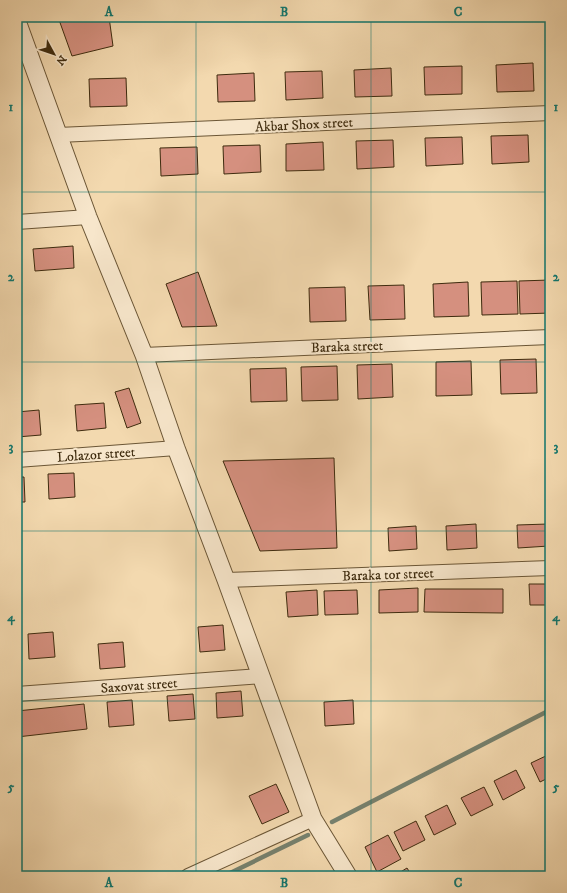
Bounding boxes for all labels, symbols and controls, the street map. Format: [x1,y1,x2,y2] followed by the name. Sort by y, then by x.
[104,4,114,20] text: A
[280,4,288,20] text: B
[454,4,463,20] text: C
[34,34,74,74] north arrow
[53,52,69,68] text: N
[9,99,14,115] text: 1
[554,99,559,115] text: 1
[255,113,354,137] street label: Akbar Shox street
[8,269,15,285] text: 2
[553,269,560,285] text: 2
[311,337,384,357] street label: Baraka street
[9,439,14,455] text: 3
[554,439,559,455] text: 3
[56,443,136,467] street label: Lolazor street
[342,564,435,586] street label: Baraka tor street
[6,609,15,626] text: 4
[551,609,560,626] text: 4
[100,674,179,698] street label: Saxovat street
[7,779,15,795] text: 5
[552,779,560,795] text: 5
[104,875,114,891] text: A
[280,875,288,891] text: B
[454,875,463,891] text: C

